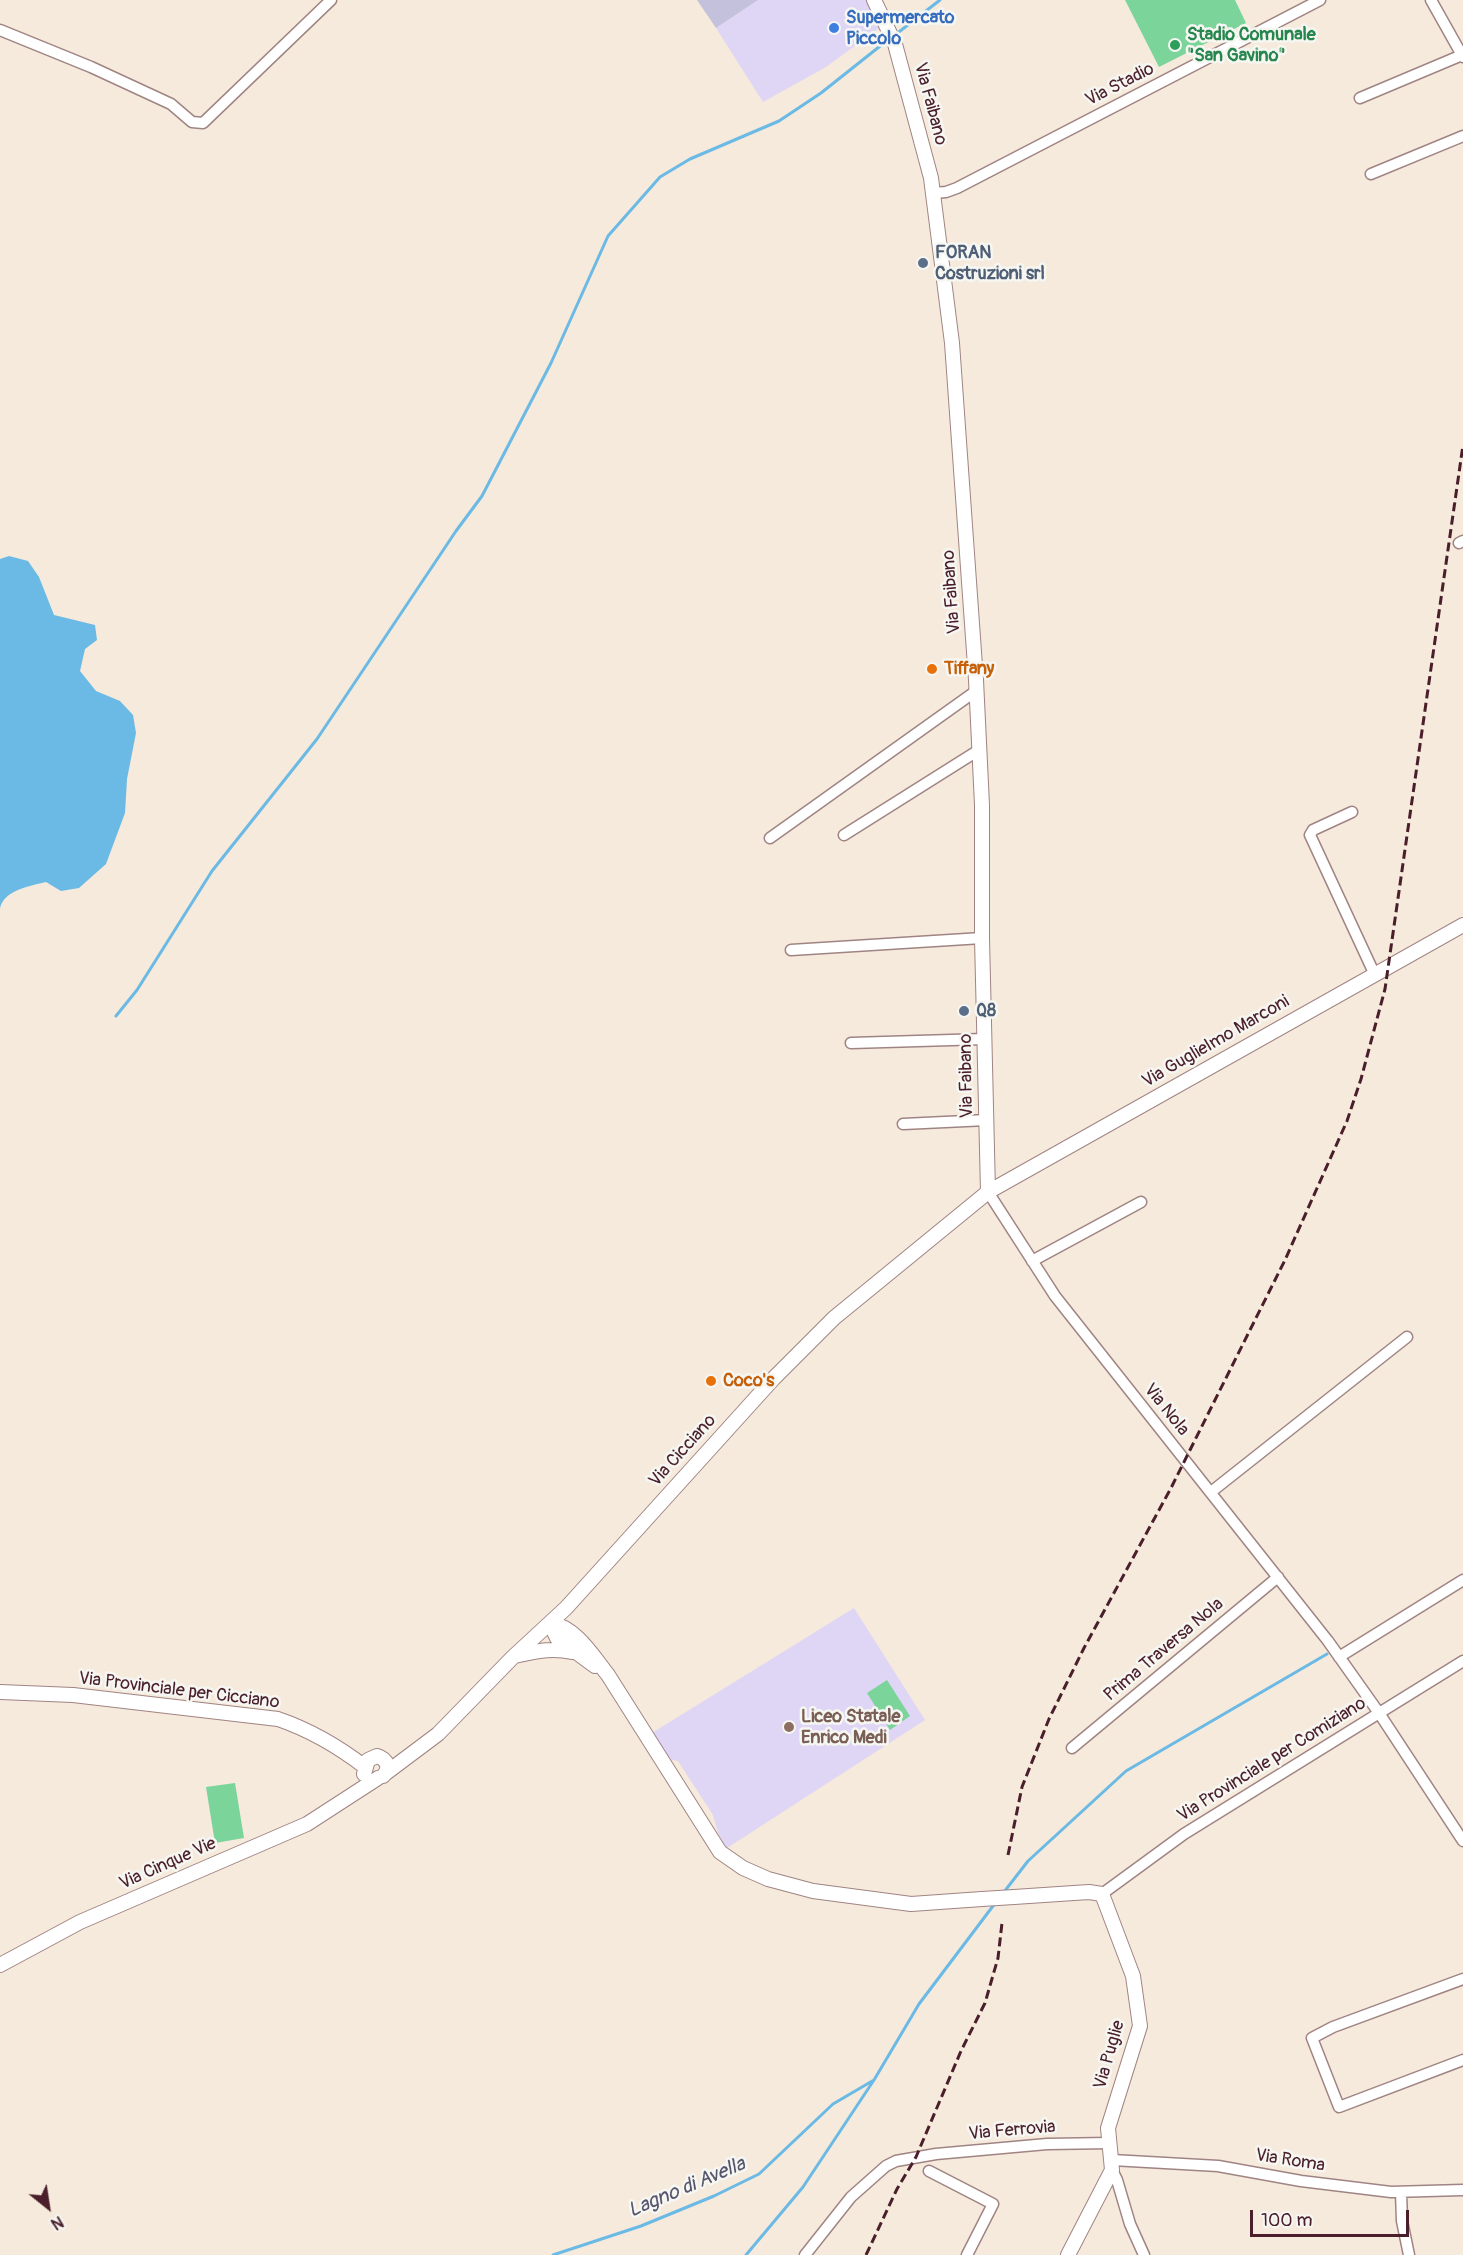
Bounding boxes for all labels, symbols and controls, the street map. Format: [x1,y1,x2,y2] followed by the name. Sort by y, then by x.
[846,7,955,50] place label: Supermercato Piccolo
[827,21,841,35] marker: Supermercato Piccolo
[1187,24,1316,66] place label: Stadio Comunale "San Gavino"
[1168,38,1182,52] marker: Stadio Comunale "San Gavino"
[1082,59,1158,111] street label: Via Stadio
[909,60,951,148] street label: Via Faibano
[935,242,1045,284] place label: FORAN Costruzioni srl
[916,256,930,270] marker: FORAN Costruzioni srl
[938,549,966,635] street label: Via Faibano
[944,658,994,680] place label: Tiffany
[925,662,939,676] marker: Tiffany
[1139,991,1293,1093] street label: Via Guglielmo Marconi
[976,1000,996,1022] place label: Q8
[957,1004,971,1018] marker: Q8
[955,1034,979,1118] street label: Via Faibano
[723,1370,774,1392] place label: Coco's
[704,1374,718,1388] marker: Coco's
[1138,1380,1194,1440] street label: Via Nola
[645,1410,721,1492] street label: Via Cicciano
[1100,1594,1228,1706] street label: Prima Traversa Nola
[77,1668,281,1714] street label: Via Provinciale per Cicciano
[1174,1693,1370,1827] street label: Via Provinciale per Comiziano
[801,1706,900,1748] place label: Liceo Statale Enrico Medi
[782,1720,796,1734] marker: Liceo Statale Enrico Medi
[116,1833,220,1895] street label: Via Cinque Vie
[1090,2018,1130,2092] street label: Via Puglie
[968,2116,1056,2146] street label: Via Ferrovia
[1254,2145,1326,2177] street label: Via Roma
[625,2153,749,2223] water label: Lagno di Avella
[18,2177,78,2237] north arrow
[1253,2198,1412,2236] scale bar
[1261,2209,1313,2232] text: 100 m
[47,2211,67,2234] text: N

